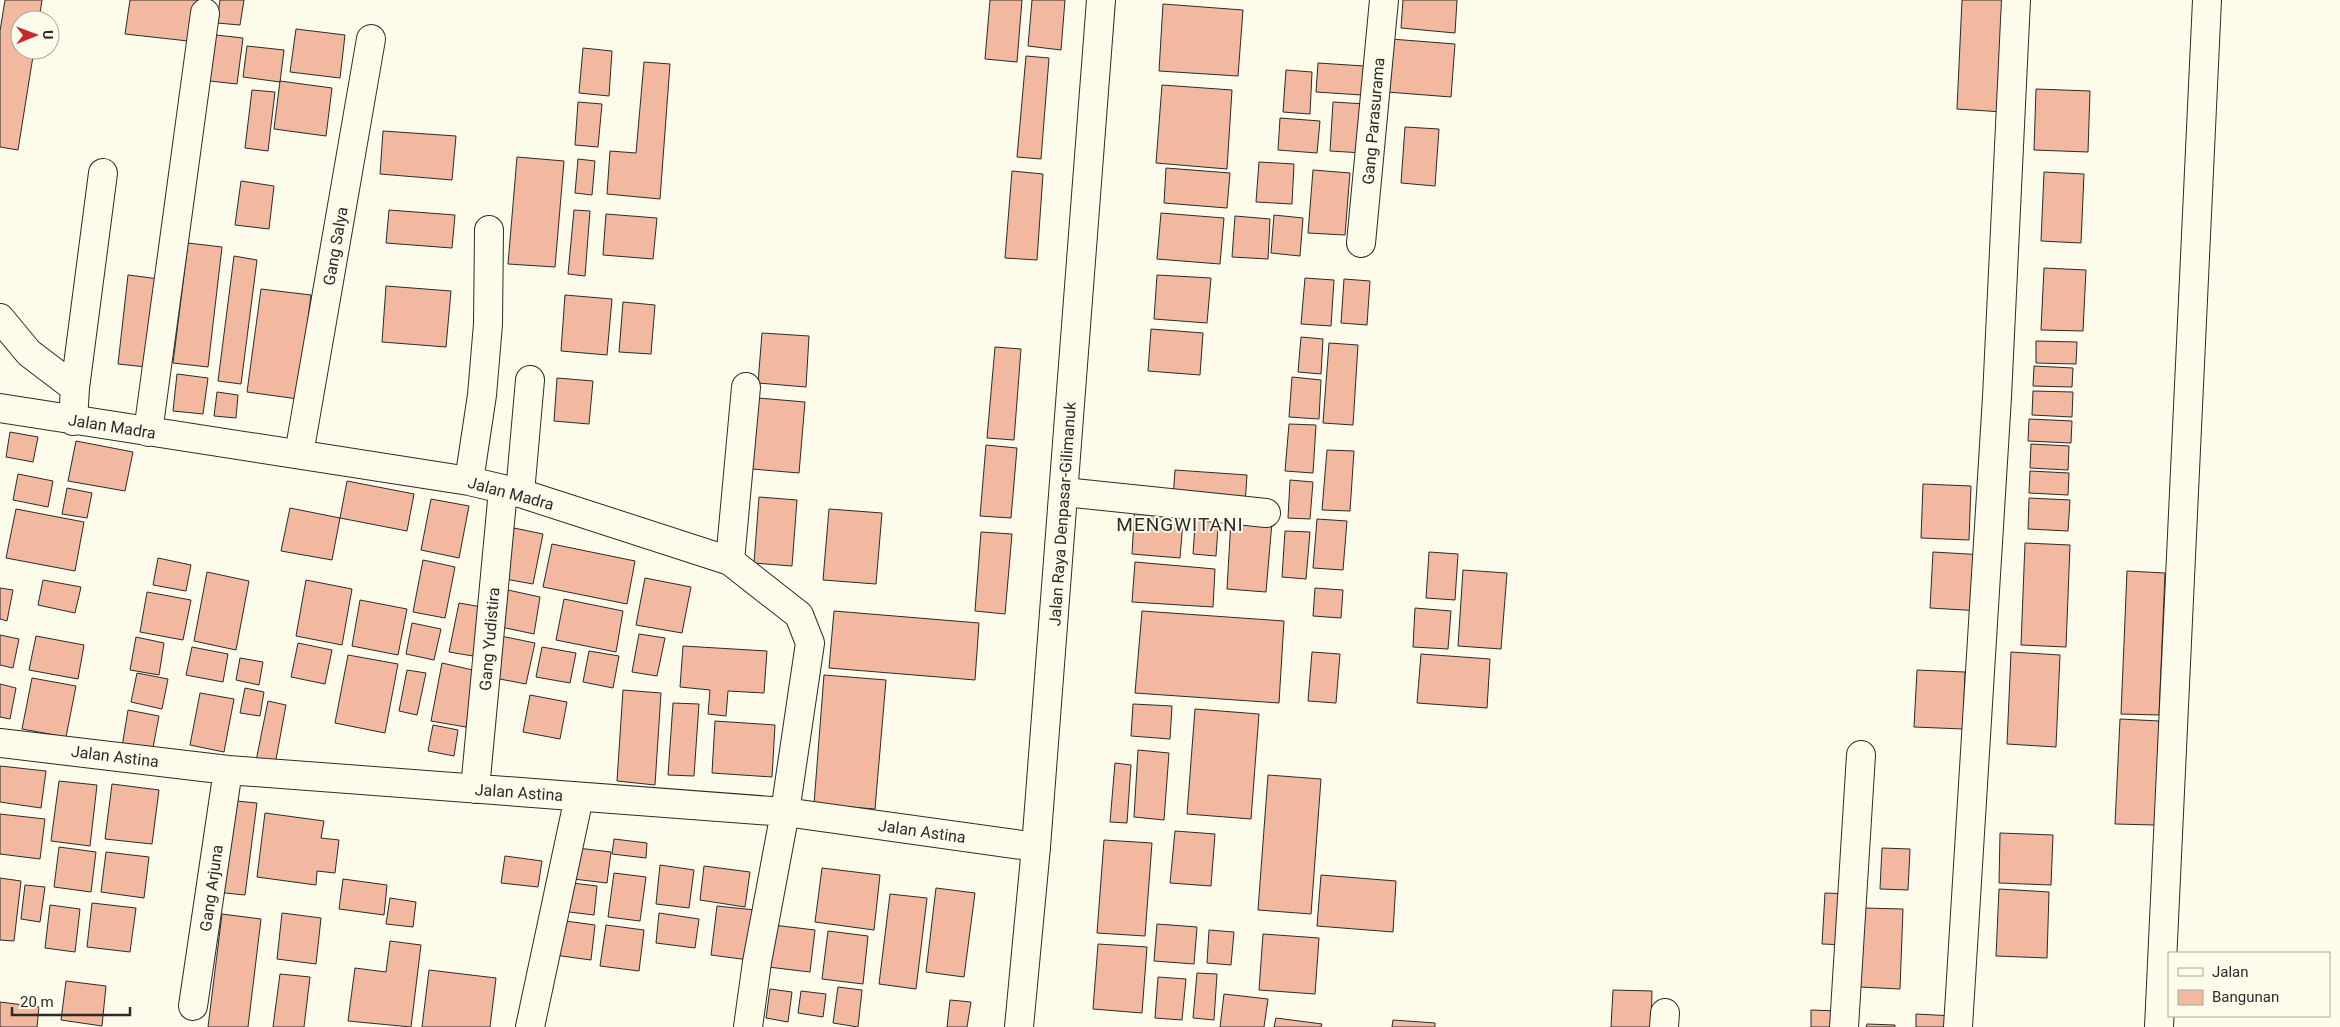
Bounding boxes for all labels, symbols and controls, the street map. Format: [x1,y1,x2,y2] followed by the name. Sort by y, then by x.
[10,10,60,60] north arrow
[40,30,56,40] text: U
[1358,57,1389,185] street label: Gang Parasurama
[319,205,352,287] street label: Gang Salya
[1045,400,1080,627] street label: Jalan Raya Denpasar-Gilimanuk
[67,410,157,443] street label: Jalan Madra
[466,473,556,514] street label: Jalan Madra
[1116,513,1244,536] district label: MENGWITANI
[476,587,503,691] street label: Gang Yudistira
[70,742,160,771] street label: Jalan Astina
[474,780,564,805] street label: Jalan Astina
[877,816,967,847] street label: Jalan Astina
[196,843,227,933] street label: Gang Arjuna
[2168,952,2330,1017] legend
[2212,963,2249,981] text: Jalan
[12,984,130,1016] scale bar
[2212,988,2279,1006] text: Bangunan
[20,993,54,1011] text: 20 m

